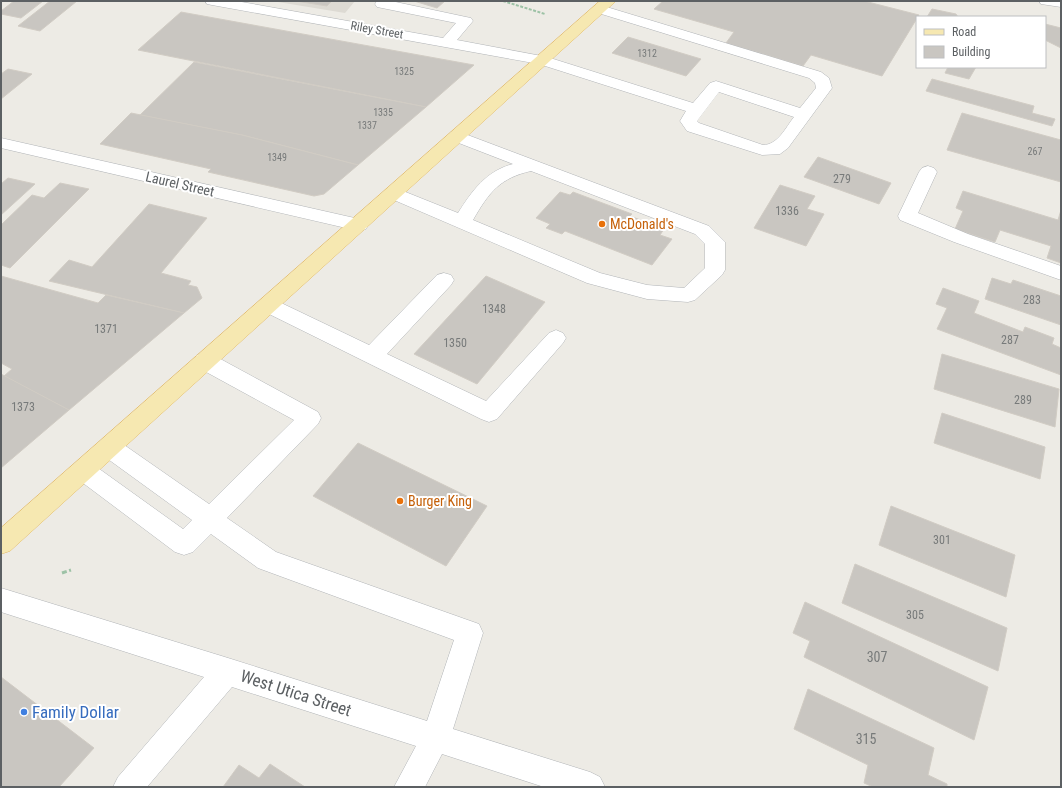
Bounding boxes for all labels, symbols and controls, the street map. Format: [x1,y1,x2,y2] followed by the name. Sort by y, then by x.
[916,16,1046,68] legend
[350,18,405,42] street label: Riley Street
[952,25,976,39] text: Road
[952,45,990,59] text: Building
[637,48,657,59] house number: 1312
[394,66,414,77] house number: 1325
[373,107,393,118] house number: 1335
[357,120,377,131] house number: 1337
[1028,146,1042,157] house number: 267
[267,152,287,163] house number: 1349
[144,168,216,200] street label: Laurel Street
[833,172,851,186] house number: 279
[775,204,799,218] house number: 1336
[610,216,674,232] place label: McDonald's
[597,219,607,229] marker: McDonald's
[1023,293,1041,307] house number: 283
[482,302,506,316] house number: 1348
[94,322,118,336] house number: 1371
[1001,333,1019,347] house number: 287
[443,336,467,350] house number: 1350
[1014,393,1032,407] house number: 289
[11,400,35,414] house number: 1373
[408,493,472,509] place label: Burger King
[395,496,405,506] marker: Burger King
[933,533,951,547] house number: 301
[906,608,924,622] house number: 305
[867,649,887,665] house number: 307
[238,666,354,720] street label: West Utica Street
[32,702,119,722] place label: Family Dollar
[19,707,29,717] marker: Family Dollar
[856,731,876,747] house number: 315

